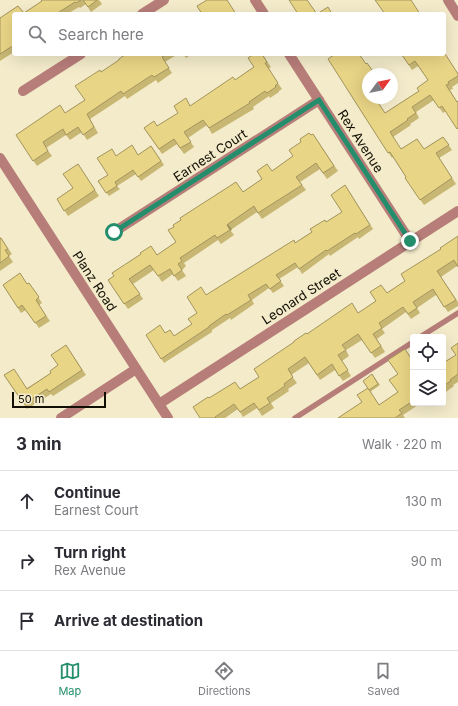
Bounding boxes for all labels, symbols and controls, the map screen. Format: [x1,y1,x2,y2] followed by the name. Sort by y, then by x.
[12,12,446,56] search box
[26,23,48,45] icon: search
[58,25,144,44] text: Search here
[362,68,398,104] north arrow
[335,106,387,176] street label: Rex Avenue
[170,125,250,185] street label: Earnest Court
[105,223,123,241] route start
[401,232,419,250] route end
[70,248,120,314] street label: Planz Road
[259,265,343,327] street label: Leonard Street
[410,334,446,406] map controls
[410,334,446,370] button: locate
[410,370,446,406] button: layers
[12,390,106,409] scale bar
[18,392,44,406] text: 50 m
[16,434,62,454] text: 3 min
[362,436,442,452] text: Walk · 220 m
[54,483,121,502] text: Continue
[16,490,38,512] icon: ahead
[405,493,442,509] text: 130 m
[54,502,139,518] text: Earnest Court
[54,543,126,562] text: Turn right
[16,550,38,572] icon: right
[411,553,442,569] text: 90 m
[54,562,126,578] text: Rex Avenue
[16,610,38,632] icon: arrive
[54,611,203,630] text: Arrive at destination
[58,660,81,698] tab: Map
[198,660,251,698] tab: Directions
[367,660,400,698] tab: Saved

